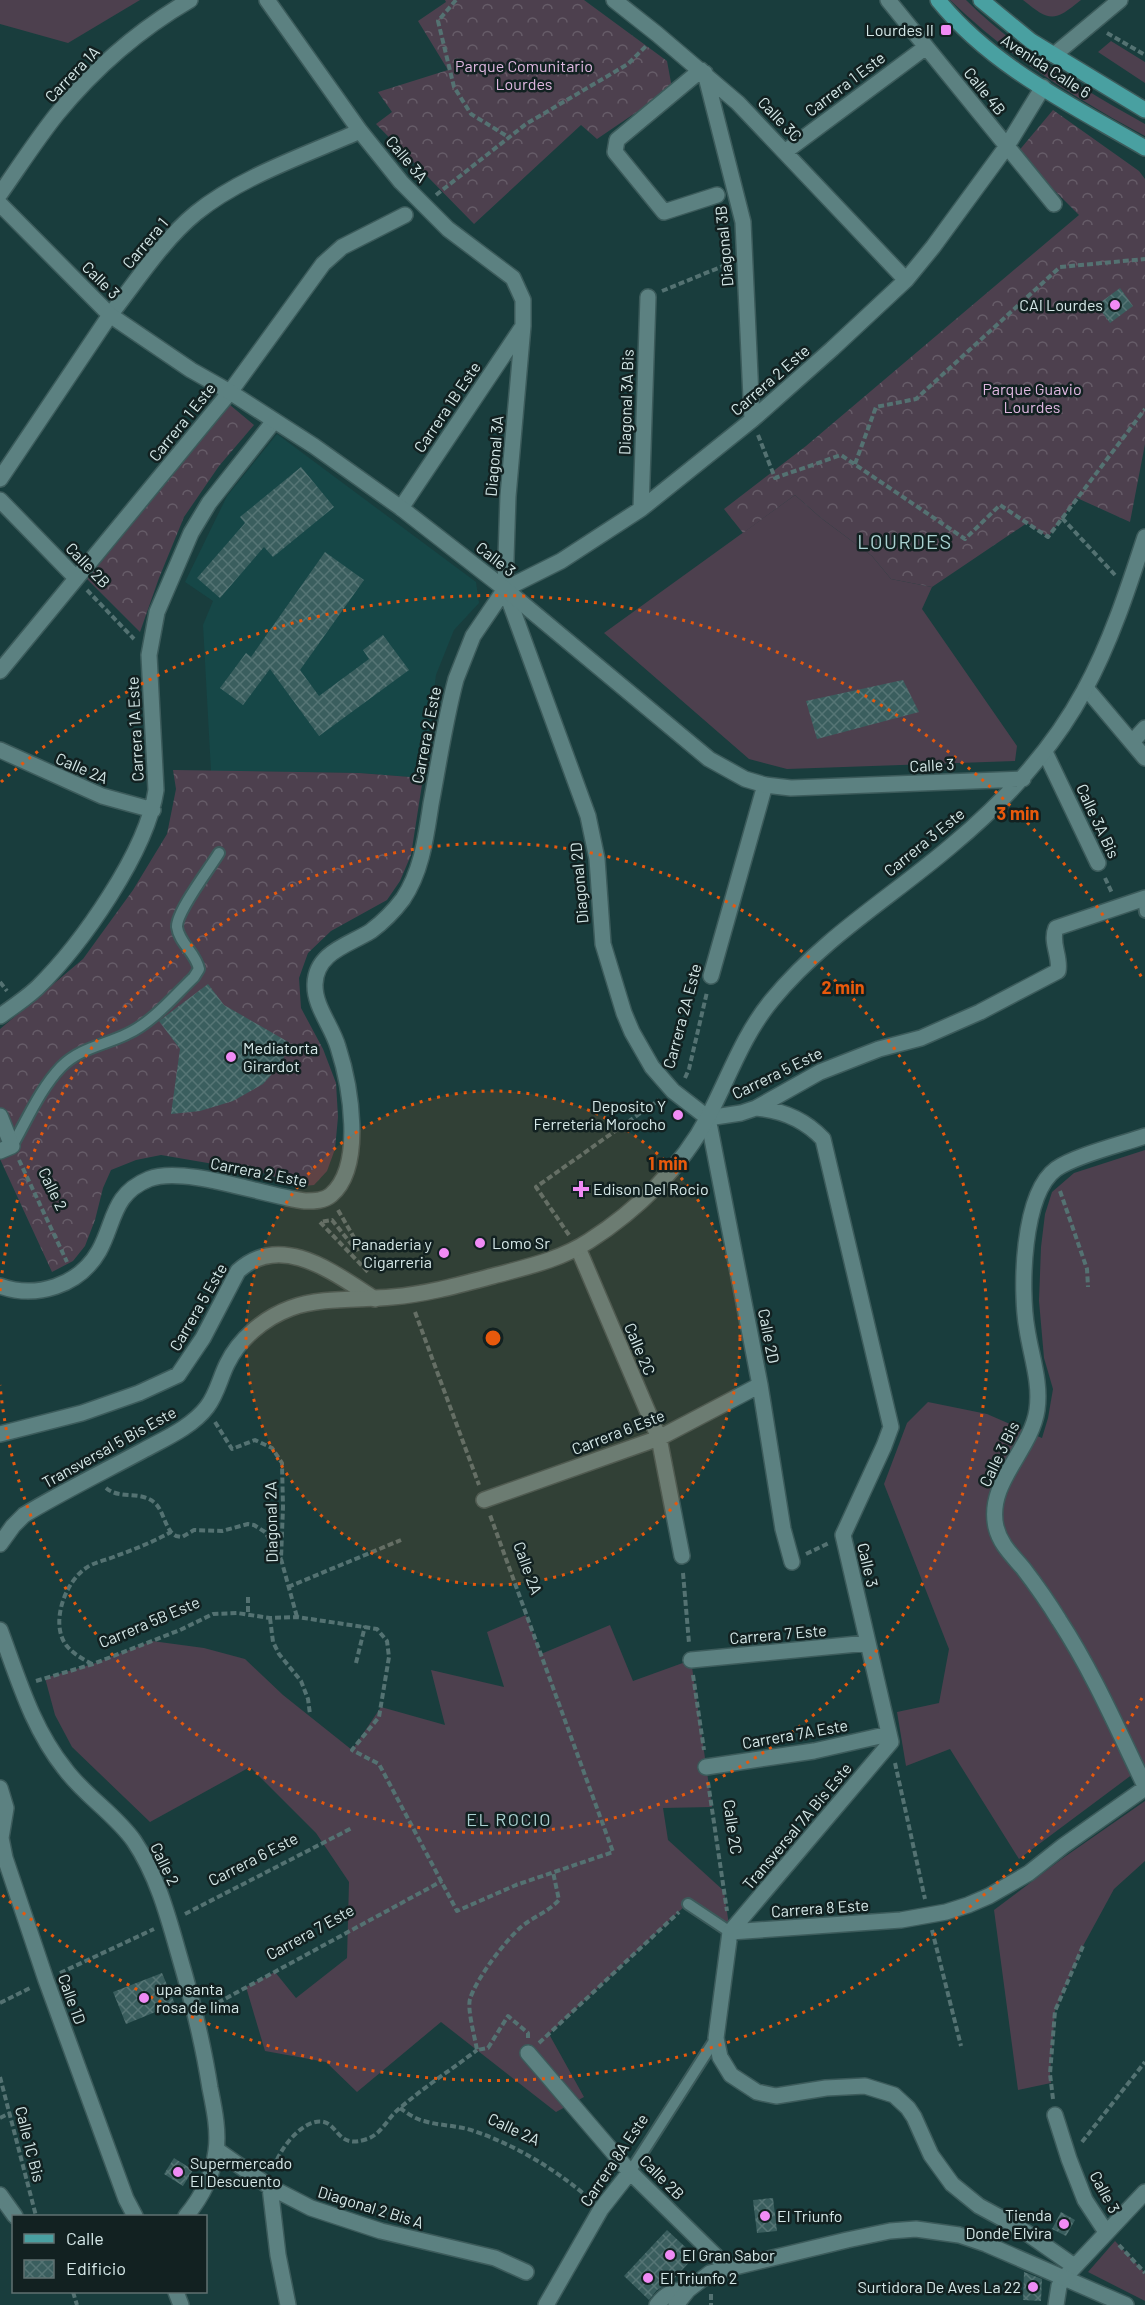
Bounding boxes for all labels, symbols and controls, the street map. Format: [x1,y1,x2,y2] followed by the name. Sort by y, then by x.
[866,20,934,39] place label: Lourdes II
[939,23,953,37] marker: Lourdes II
[998,30,1095,102] street label: Avenida Calle 6
[40,42,103,106] street label: Carrera 1A
[801,47,888,120] street label: Carrera 1 Este
[455,56,593,93] park label: Parque Comunitario Lourdes
[960,63,1010,118] street label: Calle 4B
[754,92,806,145] street label: Calle 3C
[382,132,432,186] street label: Calle 3A
[710,205,737,287] street label: Diagonal 3B
[118,213,171,272] street label: Carrera 1
[79,257,124,302] street label: Calle 3
[1019,295,1103,314] place label: CAI Lourdes
[1108,298,1122,312] marker: CAI Lourdes
[726,340,813,419] street label: Carrera 2 Este
[614,349,637,455] street label: Diagonal 3A Bis
[409,358,484,456] street label: Carrera 1B Este
[144,379,219,465] street label: Carrera 1 Este
[982,379,1082,416] park label: Parque Guavio Lourdes
[481,414,507,497] street label: Diagonal 3A
[857,529,953,553] district label: LOURDES
[473,537,520,580] street label: Calle 3
[62,538,114,591] street label: Calle 2B
[122,676,147,782] street label: Carrera 1A Este
[407,685,444,785] street label: Carrera 2 Este
[53,748,112,787] street label: Calle 2A
[909,754,955,775] street label: Calle 3
[1073,781,1124,861] street label: Calle 3A Bis
[997,802,1039,824] text: 3 min
[880,803,968,880] street label: Carrera 3 Este
[565,842,592,925] street label: Diagonal 2D
[658,961,705,1070] street label: Carrera 2A Este
[821,976,865,998] text: 2 min
[243,1038,318,1075] place label: Mediatorta Girardot
[729,1043,825,1103] street label: Carrera 5 Este
[224,1050,238,1064] marker: Mediatorta Girardot
[533,1096,666,1133] place label: Deposito Y Ferreteria Morocho
[671,1108,685,1122] marker: Deposito Y Ferreteria Morocho
[648,1152,688,1174] text: 1 min
[209,1153,309,1190] street label: Carrera 2 Este
[35,1164,72,1213] street label: Calle 2
[593,1179,709,1198] place label: Edison Del Rocio
[574,1182,588,1196] marker: Edison Del Rocio
[492,1233,550,1252] place label: Lomo Sr
[352,1234,433,1271] place label: Panaderia y Cigarreria
[473,1236,487,1250] marker: Lomo Sr
[437,1246,451,1260] marker: Panaderia y Cigarreria
[165,1260,230,1354] street label: Carrera 5 Este
[755,1307,784,1365] street label: Calle 2D
[621,1320,660,1378] street label: Calle 2C
[483,1328,503,1348] centre of rings
[38,1402,179,1491] street label: Transversal 5 Bis Este
[569,1405,667,1458] street label: Carrera 6 Este
[975,1418,1022,1489] street label: Calle 3 Bis
[260,1481,281,1563] street label: Diagonal 2A
[510,1539,547,1597] street label: Calle 2A
[854,1541,883,1589] street label: Calle 3
[95,1592,202,1651] street label: Carrera 5B Este
[729,1620,827,1647] street label: Carrera 7 Este
[741,1715,849,1752] street label: Carrera 7A Este
[738,1759,855,1893] street label: Transversal 7A Bis Este
[720,1798,747,1856] street label: Calle 2C
[466,1808,552,1830] district label: EL ROCIO
[205,1828,301,1889] street label: Carrera 6 Este
[147,1839,184,1888] street label: Calle 2
[770,1895,870,1920] street label: Carrera 8 Este
[263,1900,357,1963] street label: Carrera 7 Este
[55,1971,90,2027] street label: Calle 1D
[156,1979,239,2016] place label: upa santa rosa de lima
[137,1991,151,2005] marker: upa santa rosa de lima
[12,2104,49,2184] street label: Calle 1C Bis
[485,2108,543,2149] street label: Calle 2A
[576,2110,652,2210] street label: Carrera 8A Este
[636,2150,689,2203] street label: Calle 2B
[190,2153,292,2190] place label: Supermercado El Descuento
[171,2165,185,2179] marker: Supermercado El Descuento
[1086,2167,1124,2216] street label: Calle 3
[316,2181,427,2232] street label: Diagonal 2 Bis A
[965,2205,1052,2242] place label: Tienda Donde Elvira
[777,2206,843,2225] place label: El Triunfo
[758,2209,772,2223] marker: El Triunfo
[12,2215,207,2293] legend
[1057,2217,1071,2231] marker: Tienda Donde Elvira
[66,2227,104,2249] text: Calle
[682,2245,775,2264] place label: El Gran Sabor
[663,2248,677,2262] marker: El Gran Sabor
[66,2257,126,2279] text: Edificio
[660,2268,737,2287] place label: El Triunfo 2
[641,2271,655,2285] marker: El Triunfo 2
[857,2277,1021,2296] place label: Surtidora De Aves La 22
[1026,2280,1040,2294] marker: Surtidora De Aves La 22

